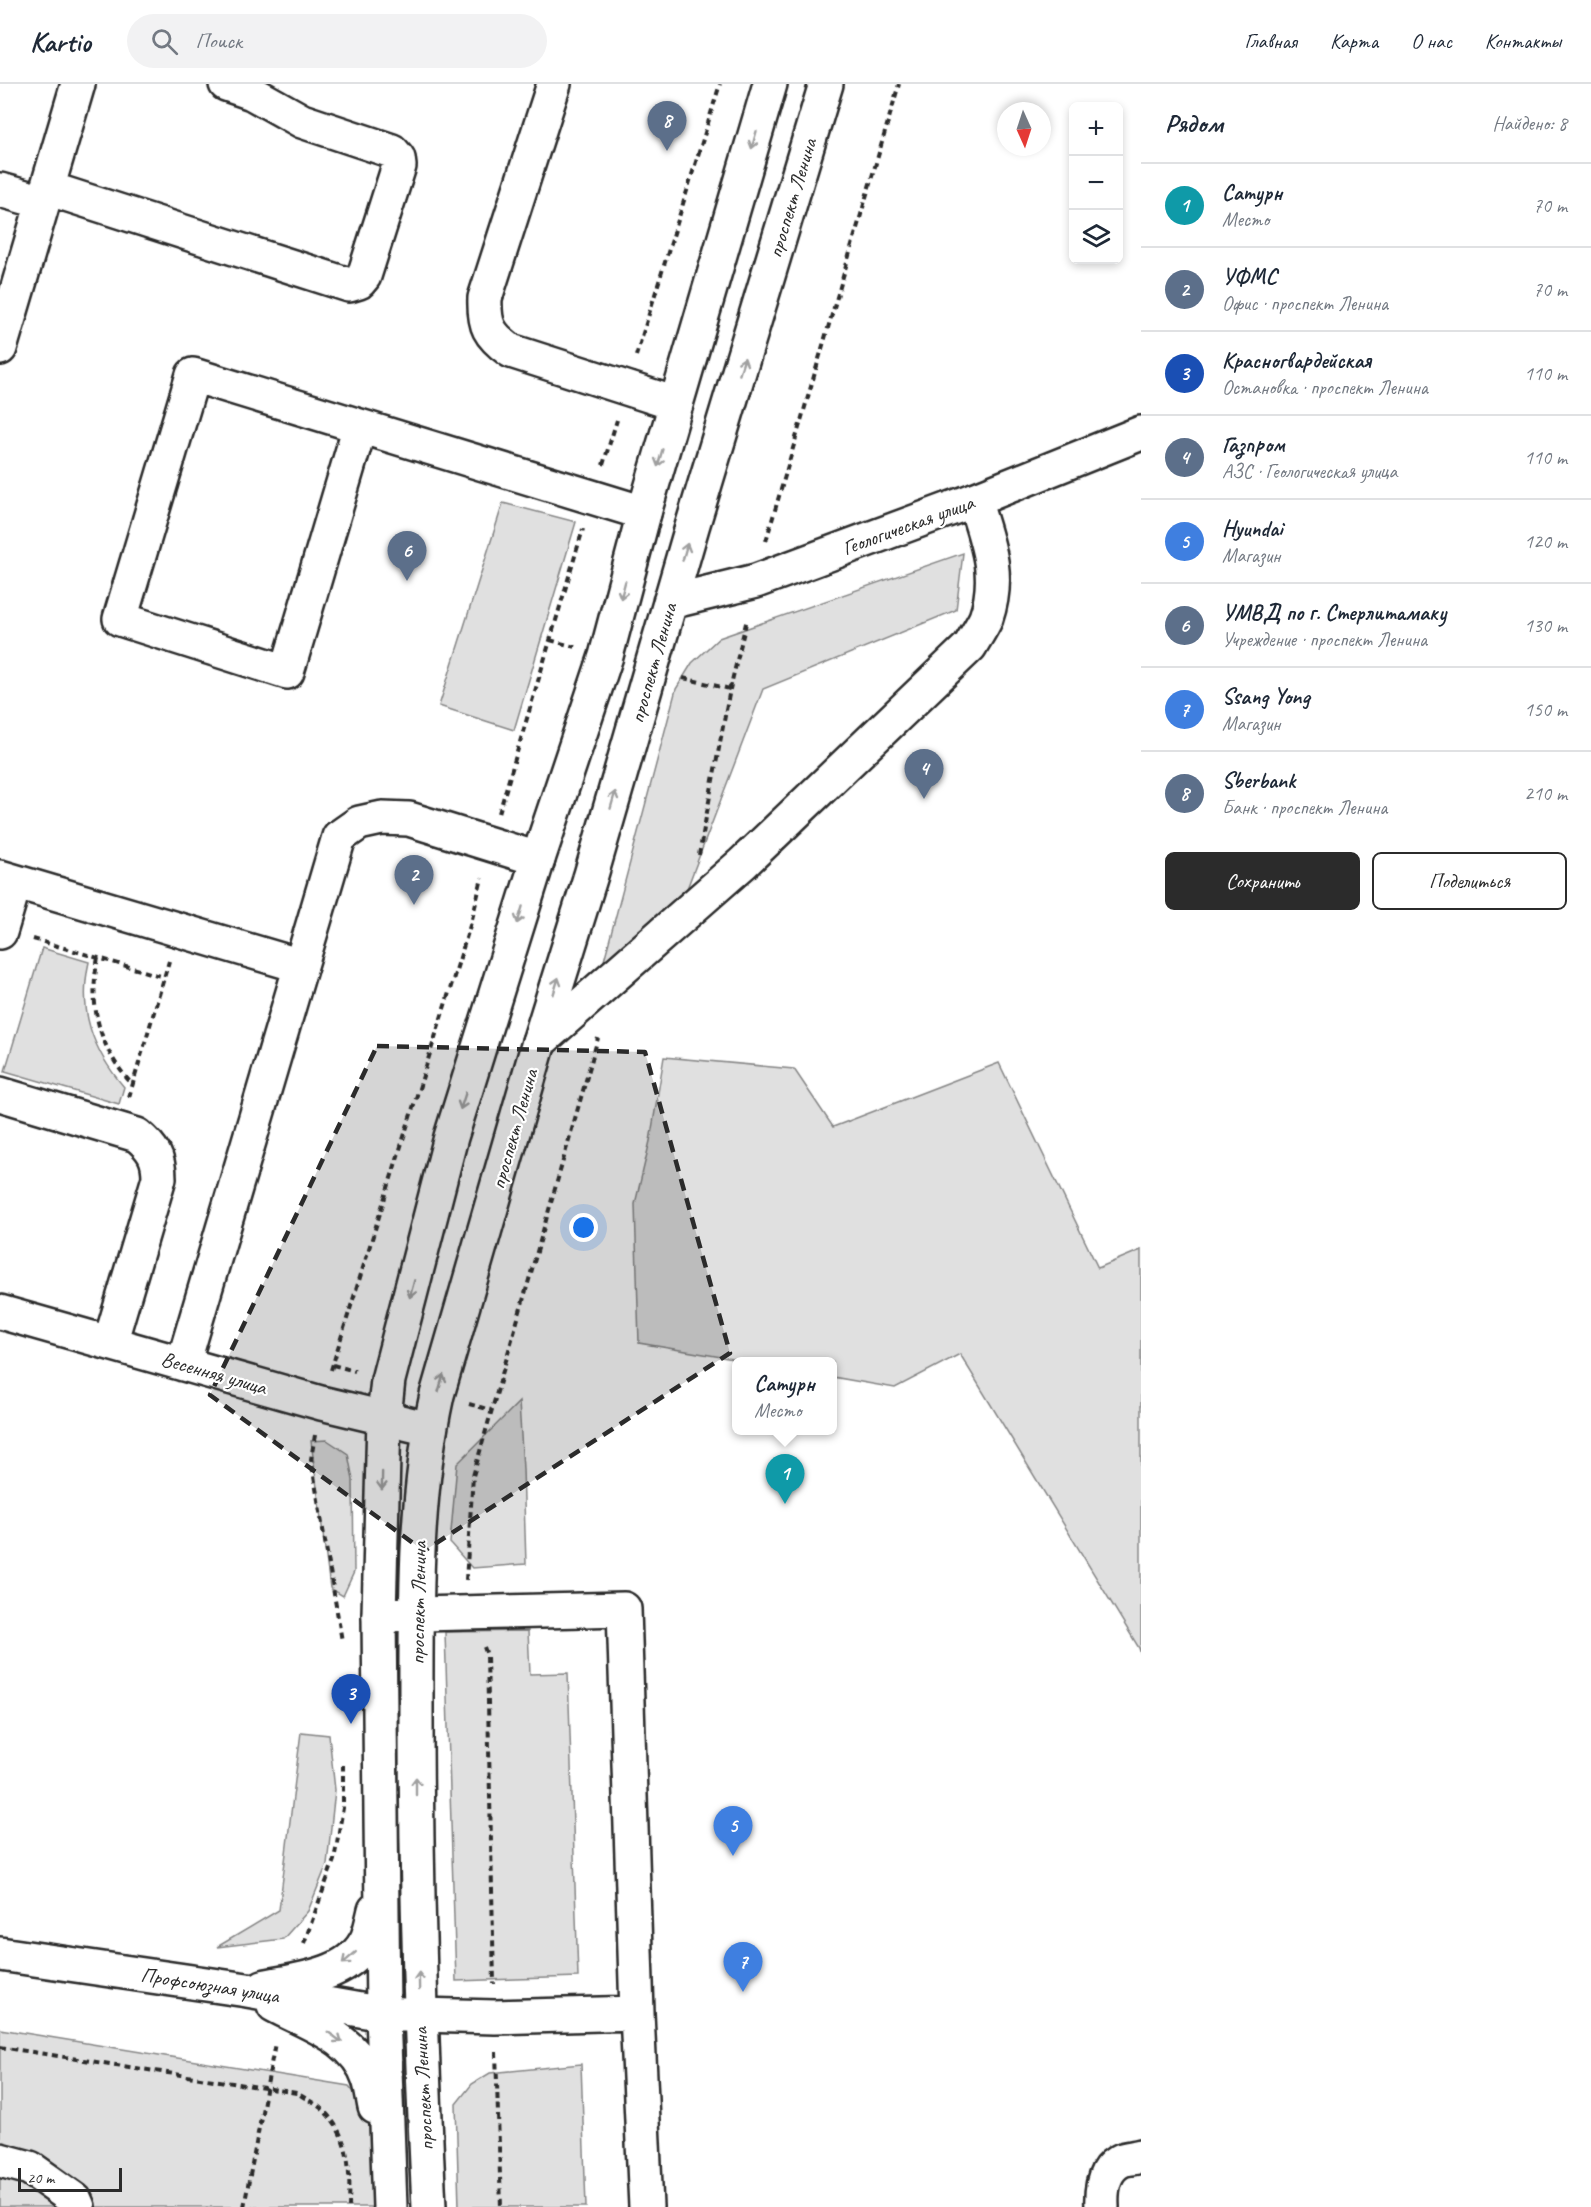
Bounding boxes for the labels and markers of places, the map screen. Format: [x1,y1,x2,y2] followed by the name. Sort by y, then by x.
[648,101,686,151] pin: 8
[388,532,426,581] pin: 6
[904,750,944,799] pin: 4
[394,856,434,905] pin: 2
[766,1454,804,1504] pin: 1
[332,1674,370,1724] pin: 3
[714,1806,752,1856] pin: 5
[724,1942,762,1992] pin: 7

